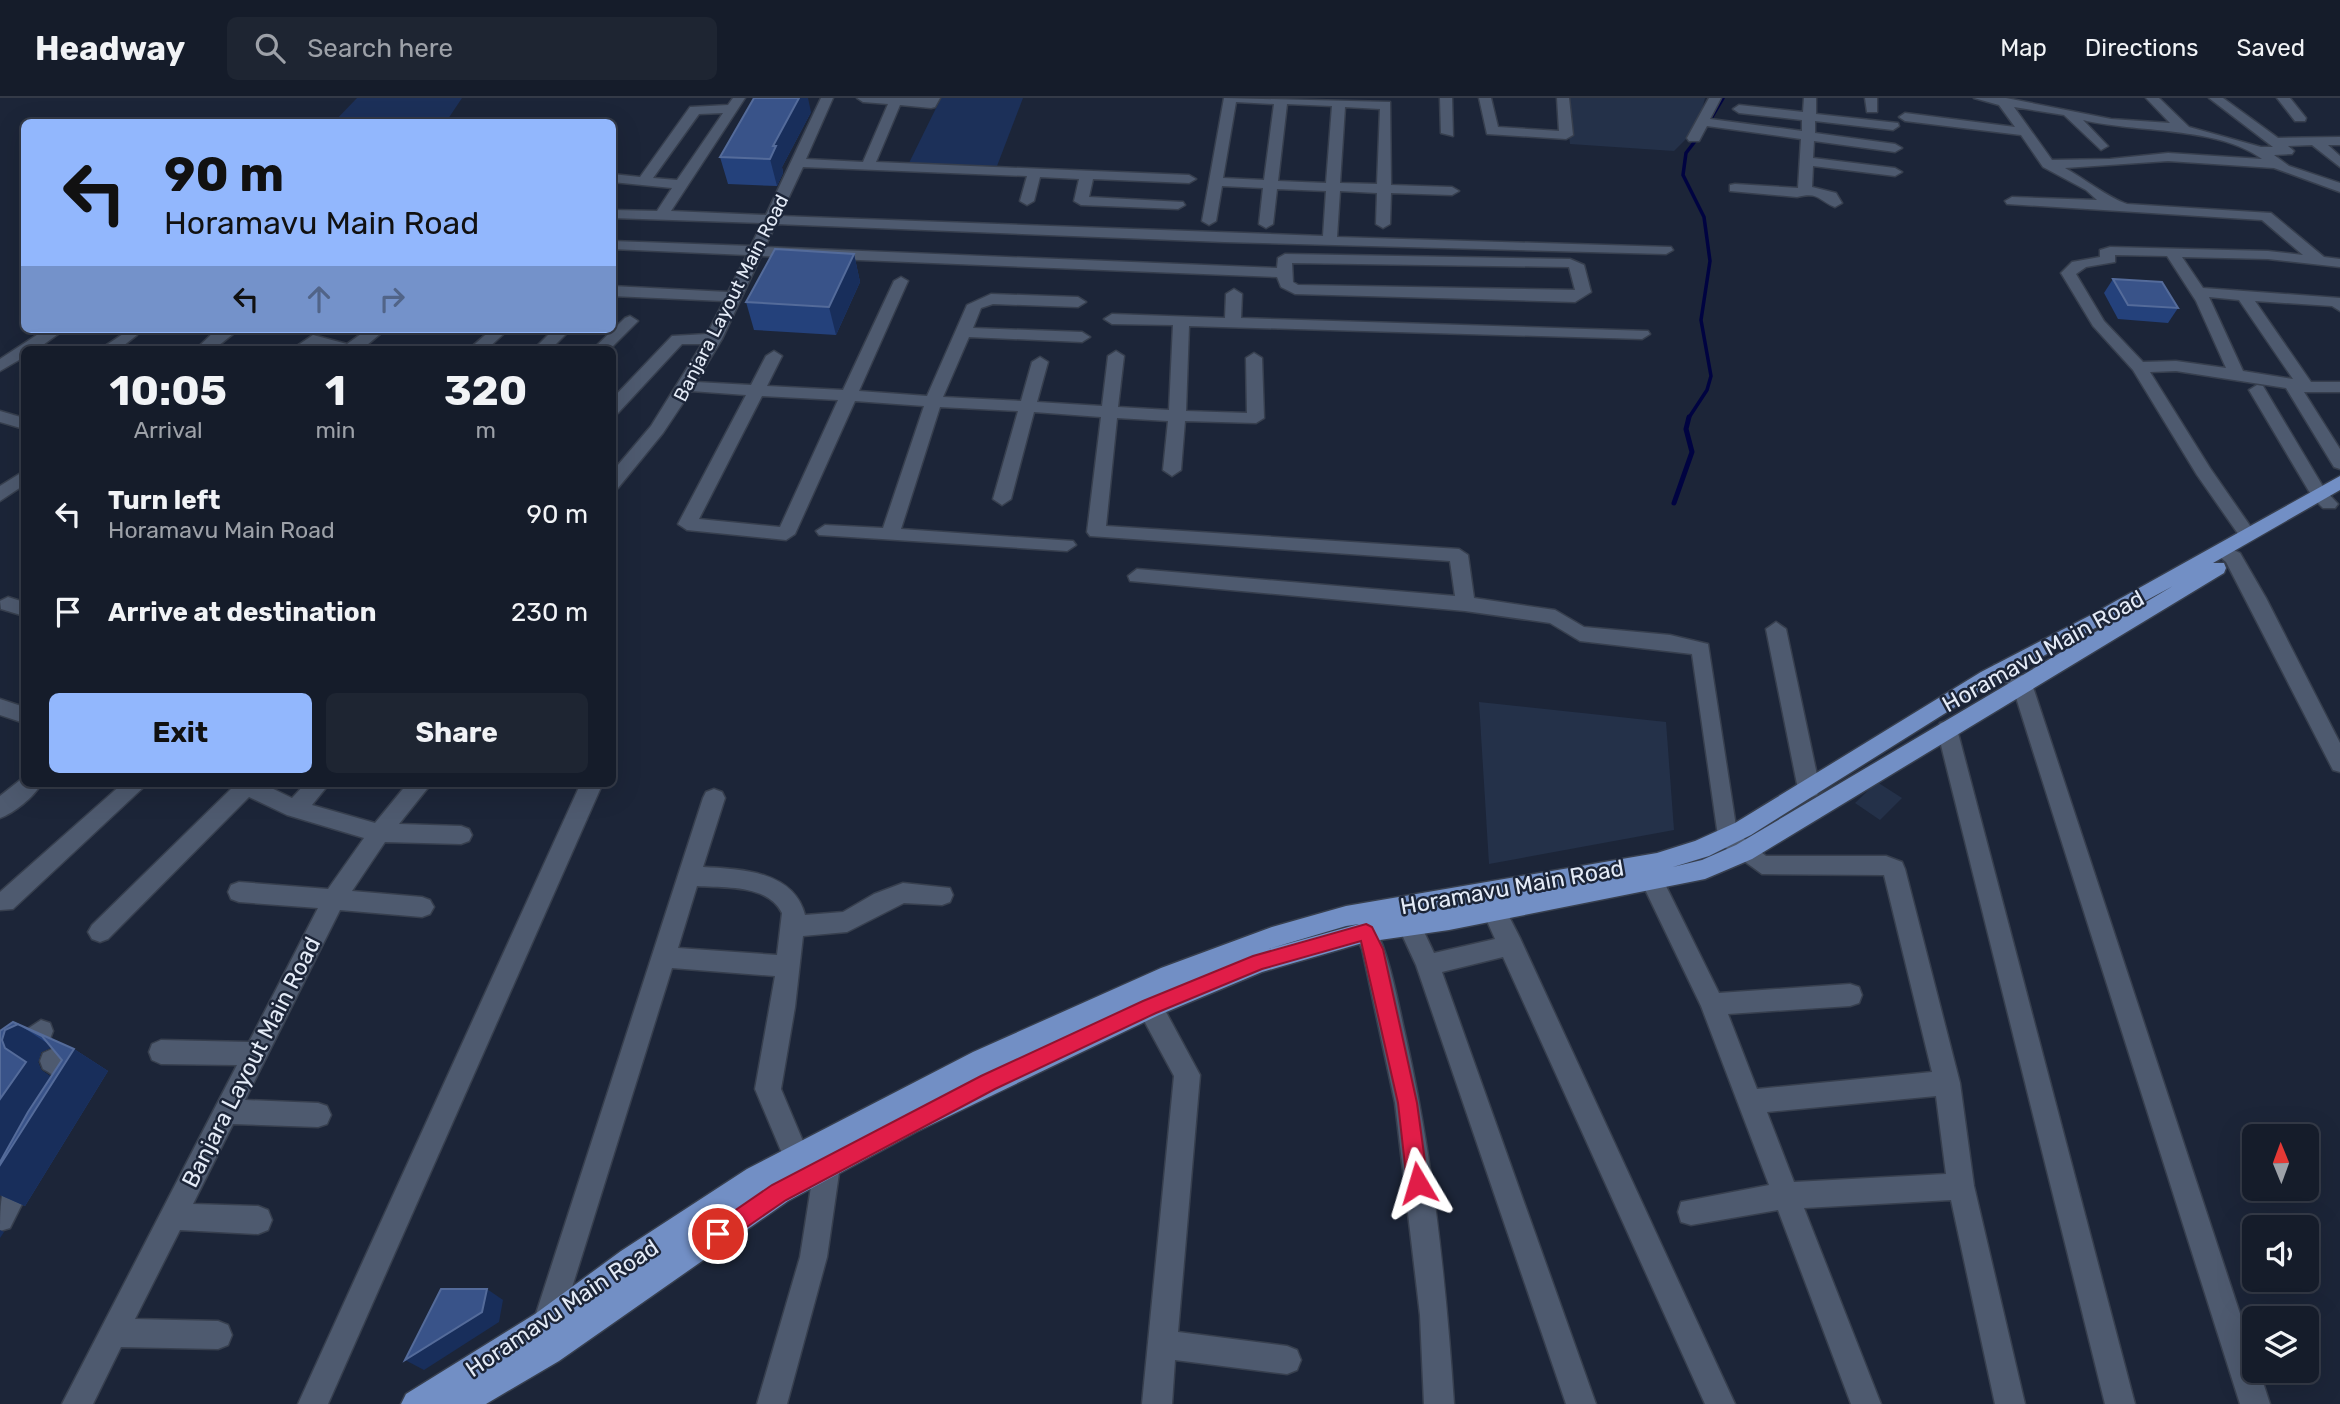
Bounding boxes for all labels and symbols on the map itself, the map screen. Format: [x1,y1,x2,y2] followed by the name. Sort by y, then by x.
[669,191,793,405] street label: Banjara Layout Main Road
[1937,584,2149,718] street label: Horamavu Main Road
[1398,854,1626,920] street label: Horamavu Main Road
[176,932,326,1192] street label: Banjara Layout Main Road
[2242,1124,2319,1200] north arrow
[1381,1146,1455,1220] position arrow
[688,1204,748,1264] pin
[460,1233,664,1383] street label: Horamavu Main Road

